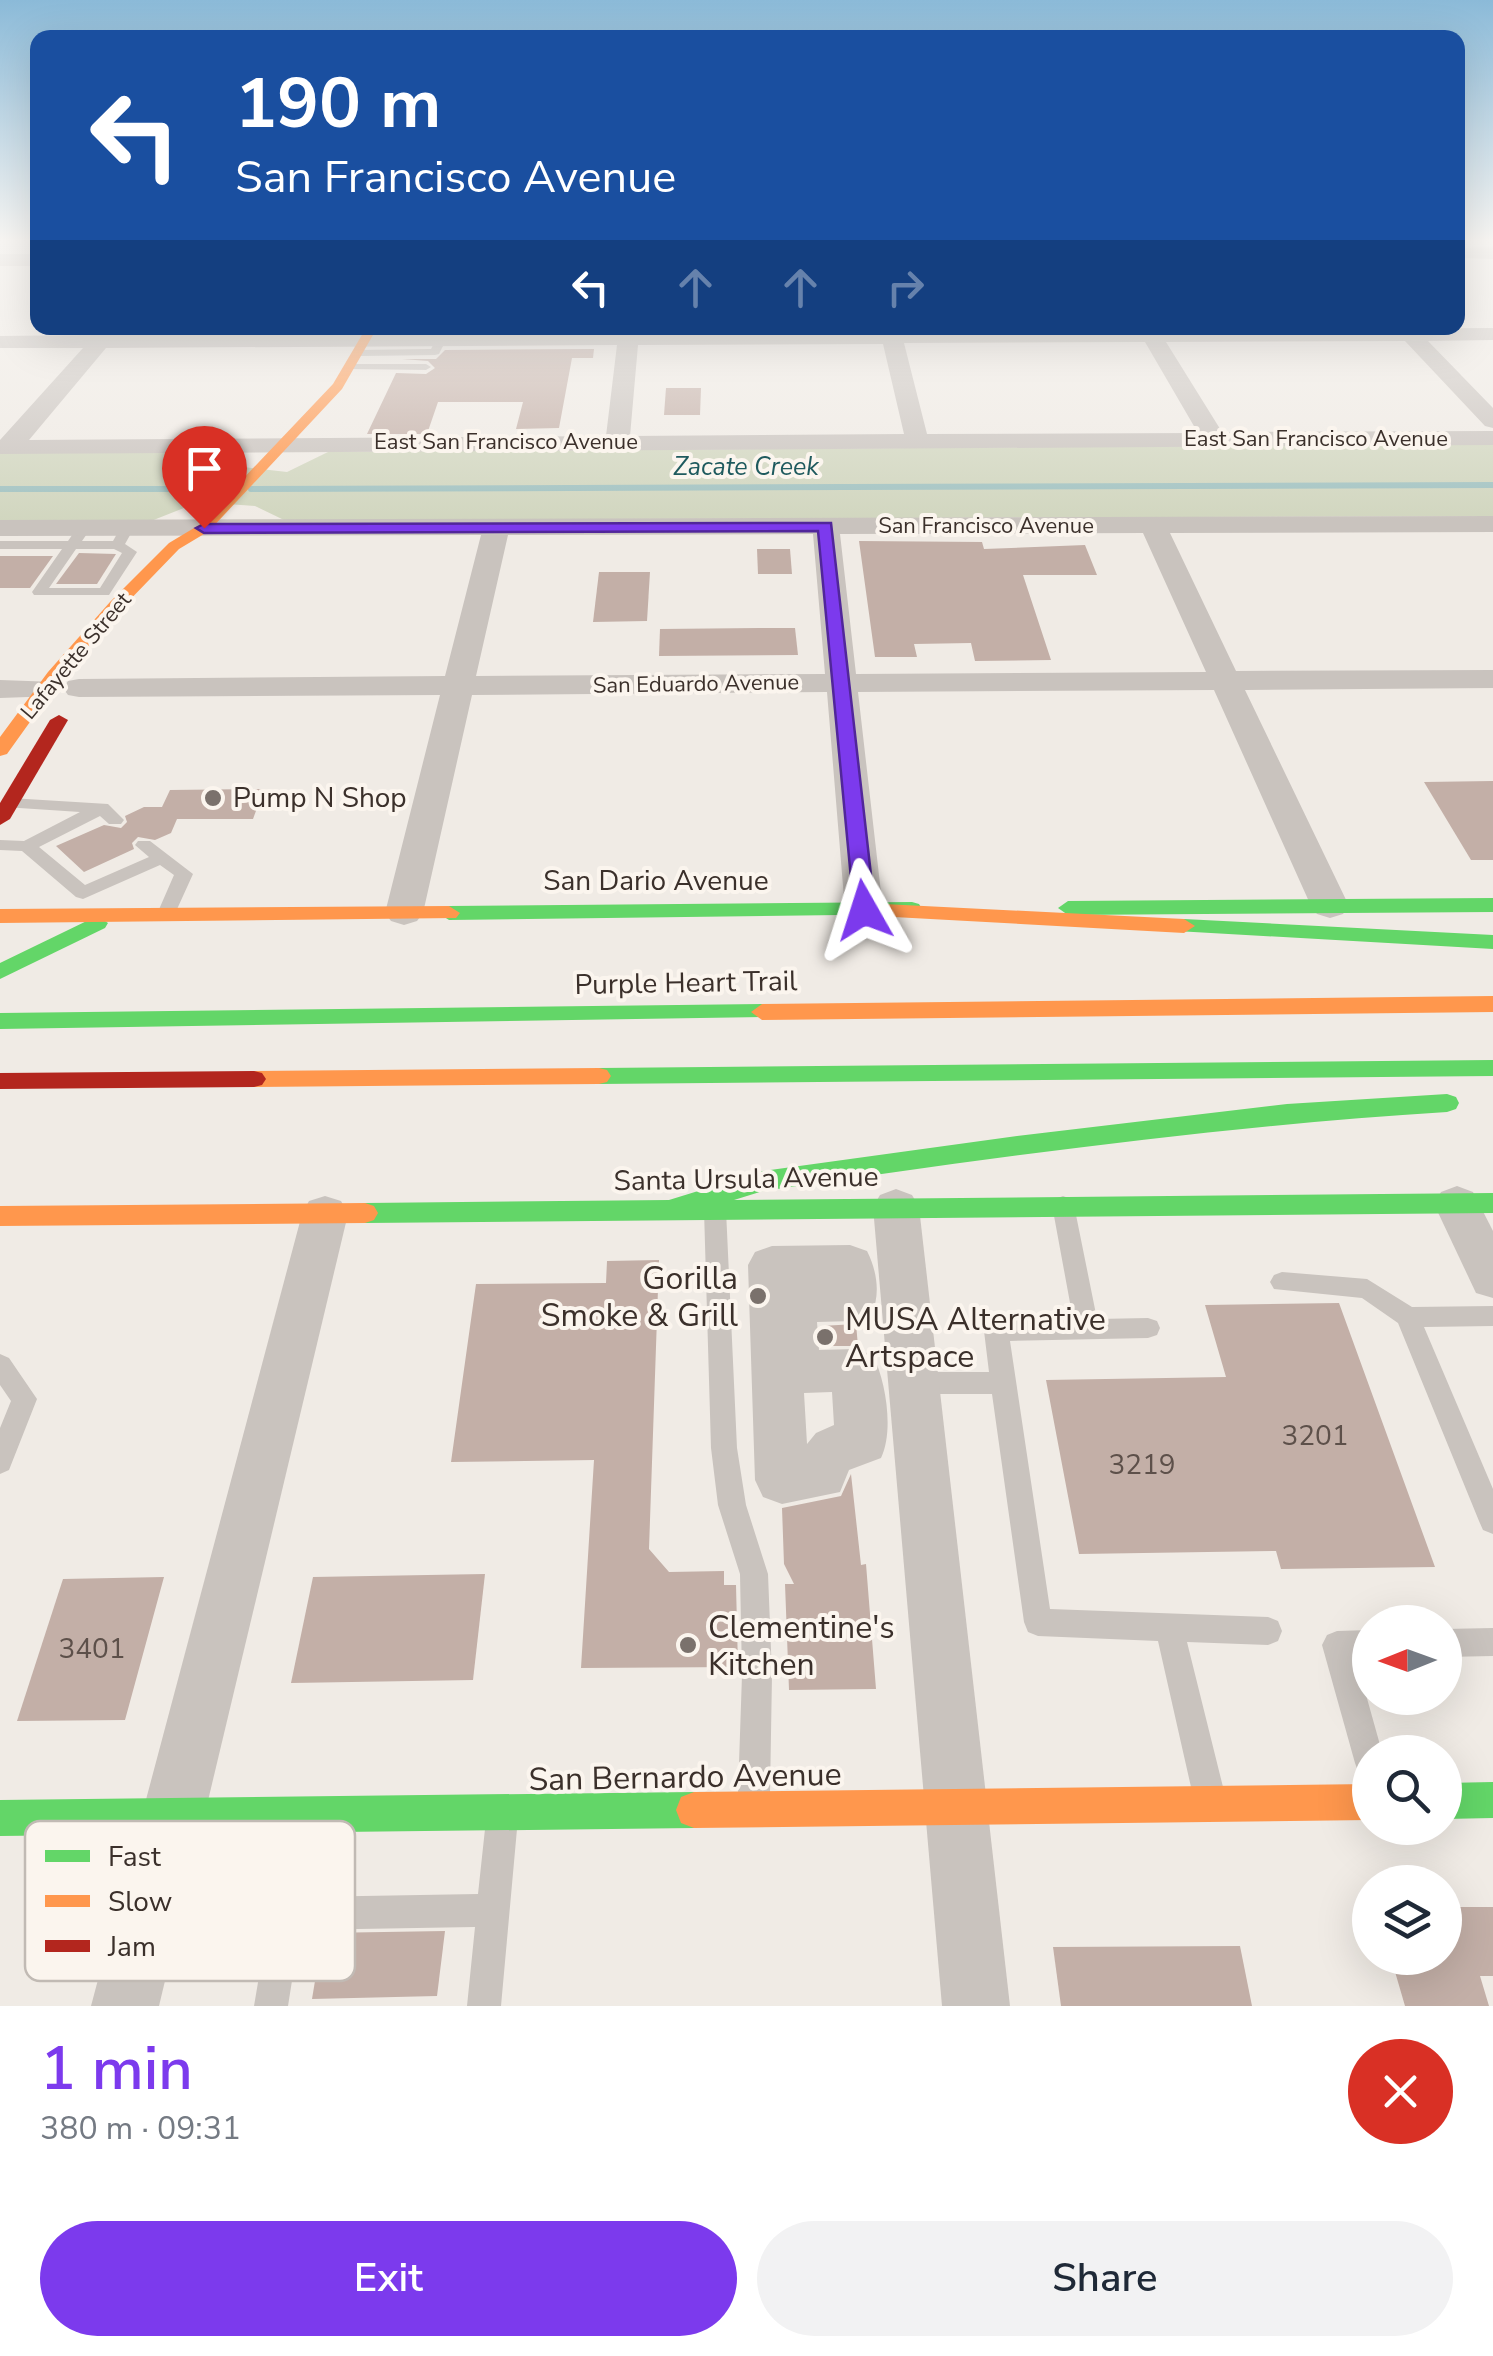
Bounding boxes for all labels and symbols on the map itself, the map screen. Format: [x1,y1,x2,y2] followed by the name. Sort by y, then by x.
[1184,424,1448,454] street label: East San Francisco Avenue
[162,426,247,529] pin
[374,427,638,457] street label: East San Francisco Avenue
[673,450,820,484] water label: Zacate Creek
[878,511,1094,541] street label: San Francisco Avenue
[14,586,138,726] street label: Lafayette Street
[593,667,799,701] street label: San Eduardo Avenue
[233,779,407,817] place label: Pump N Shop
[202,787,224,809] marker: Pump N Shop
[812,858,916,962] position arrow
[543,862,769,900] street label: San Dario Avenue
[574,962,798,1004] street label: Purple Heart Trail
[613,1158,879,1200] street label: Santa Ursula Avenue
[541,1257,739,1337] place label: Gorilla Smoke & Grill
[747,1285,769,1307] marker: Gorilla Smoke & Grill
[845,1298,1106,1378] place label: MUSA Alternative Artspace
[814,1326,836,1348] marker: MUSA Alternative Artspace
[1281,1417,1349,1455] house number: 3201
[1108,1446,1176,1484] house number: 3219
[1352,1605,1462,1715] north arrow
[708,1606,895,1686] place label: Clementine's Kitchen
[58,1630,126,1668] house number: 3401
[677,1634,699,1656] marker: Clementine's Kitchen
[528,1753,842,1801] street label: San Bernardo Avenue
[25,1821,355,1981] legend
[108,1838,161,1876] text: Fast
[108,1883,172,1921] text: Slow
[107,1928,156,1966] text: Jam

